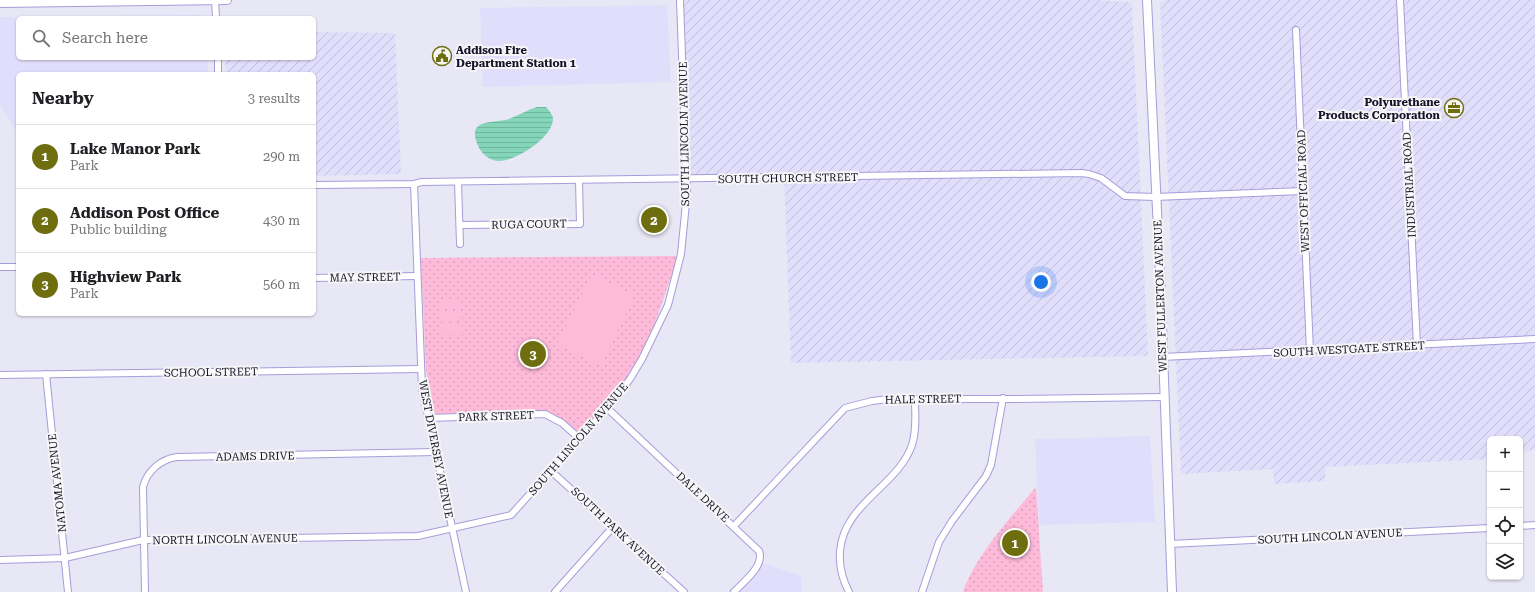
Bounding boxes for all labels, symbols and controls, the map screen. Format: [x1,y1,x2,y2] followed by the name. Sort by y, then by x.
[16,16,316,60] search box
[30,27,52,49] icon: search
[62,29,148,47] text: Search here
[456,44,576,70] place label: Addison Fire Department Station 1
[431,45,453,67] public building icon: Addison Fire Department Station 1
[677,61,692,207] street label: SOUTH LINCOLN AVENUE
[32,88,94,108] text: Nearby
[248,91,300,106] text: 3 results
[1318,96,1441,122] place label: Polyurethane Products Corporation
[1443,97,1465,119] office icon: Polyurethane Products Corporation
[1295,129,1312,253] street label: WEST OFFICIAL ROAD
[1400,132,1419,238] street label: INDUSTRIAL ROAD
[70,140,201,158] text: Lake Manor Park
[41,149,49,164] text: 1
[263,149,300,164] text: 290 m
[70,158,99,173] text: Park
[718,171,858,186] street label: SOUTH CHURCH STREET
[70,204,219,222] text: Addison Post Office
[641,205,667,235] pin: 2
[41,213,49,228] text: 2
[263,213,300,228] text: 430 m
[491,217,567,232] street label: RUGA COURT
[1151,219,1170,372] street label: WEST FULLERTON AVENUE
[70,222,167,237] text: Public building
[70,268,182,286] text: Highview Park
[329,270,401,285] street label: MAY STREET
[1031,272,1051,292] your location
[41,277,49,292] text: 3
[263,277,300,292] text: 560 m
[70,286,99,301] text: Park
[520,339,546,369] pin: 3
[1273,339,1425,360] street label: SOUTH WESTGATE STREET
[164,365,258,380] street label: SCHOOL STREET
[416,379,455,519] street label: WEST DIVERSEY AVENUE
[526,380,631,498] street label: SOUTH LINCOLN AVENUE
[885,392,961,407] street label: HALE STREET
[458,409,534,424] street label: PARK STREET
[46,433,69,533] street label: NATOMA AVENUE
[1487,436,1523,580] map controls
[1487,436,1523,472] button: +
[216,449,295,464] street label: ADAMS DRIVE
[673,470,732,525] street label: DALE DRIVE
[1487,472,1523,508] button: −
[568,485,667,578] street label: SOUTH PARK AVENUE
[1487,508,1523,544] button: locate
[1257,526,1403,547] street label: SOUTH LINCOLN AVENUE
[1002,528,1028,558] pin: 1
[152,532,298,547] street label: NORTH LINCOLN AVENUE
[1487,544,1523,580] button: layers

